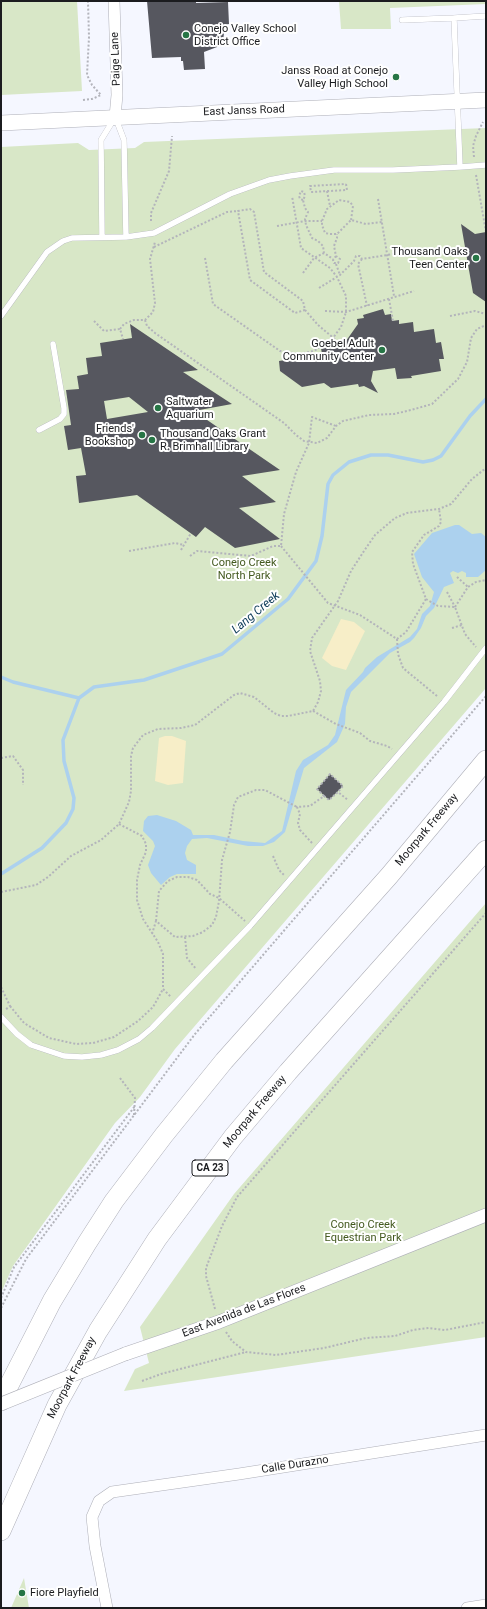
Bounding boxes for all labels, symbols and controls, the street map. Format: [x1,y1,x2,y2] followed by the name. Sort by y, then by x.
[194,22,296,48] place label: Conejo Valley School District Office
[181,30,191,40] marker: Conejo Valley School District Office
[108,32,124,86] street label: Paige Lane
[281,64,388,90] place label: Janss Road at Conejo Valley High School
[391,72,401,82] marker: Janss Road at Conejo Valley High School
[203,103,285,119] street label: East Janss Road
[392,245,468,271] place label: Thousand Oaks Teen Center
[471,253,481,263] marker: Thousand Oaks Teen Center
[283,337,374,363] place label: Goebel Adult Community Center
[377,345,387,355] marker: Goebel Adult Community Center
[166,395,214,421] place label: Saltwater Aquarium
[153,403,163,413] marker: Saltwater Aquarium
[85,422,134,448] place label: Friends' Bookshop
[160,427,266,453] place label: Thousand Oaks Grant R. Brimhall Library
[137,430,147,440] marker: Friends' Bookshop
[147,435,157,445] marker: Thousand Oaks Grant R. Brimhall Library
[211,556,277,582] park label: Conejo Creek North Park
[229,589,283,637] water label: Lang Creek
[393,791,461,869] street label: Moorpark Freeway
[221,1073,289,1151] street label: Moorpark Freeway
[192,1160,228,1176] road number: CA 23
[325,1218,401,1244] park label: Conejo Creek Equestrian Park
[180,1281,308,1341] street label: East Avenida de Las Flores
[45,1335,99,1421] street label: Moorpark Freeway
[261,1453,329,1477] street label: Calle Durazno
[30,1586,99,1600] place label: Fiore Playfield
[17,1588,27,1598] marker: Fiore Playfield

